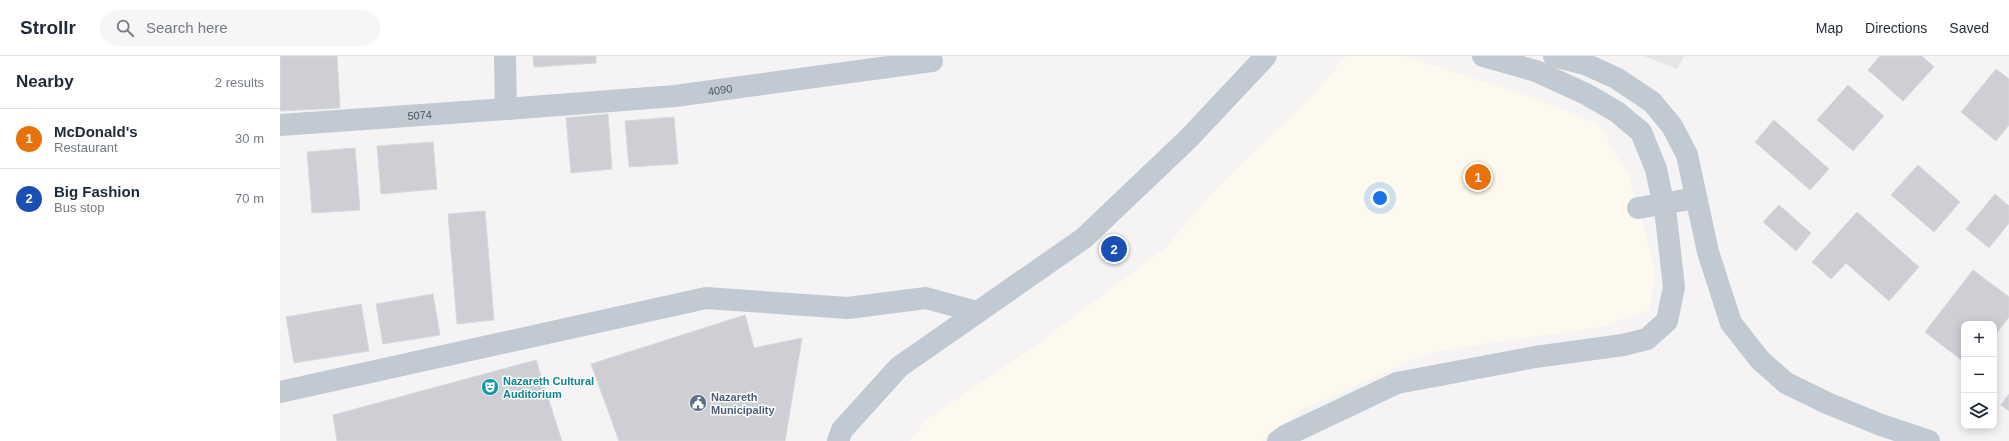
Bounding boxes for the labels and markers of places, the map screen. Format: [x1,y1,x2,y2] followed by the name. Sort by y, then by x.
[1465,162,1491,192] pin: 1
[1101,234,1127,264] pin: 2
[503,375,594,400] place label: Nazareth Cultural Auditorium
[480,377,500,397] theatre icon: Nazareth Cultural Auditorium
[711,391,775,416] place label: Nazareth Municipality
[688,393,708,413] public building icon: Nazareth Municipality

